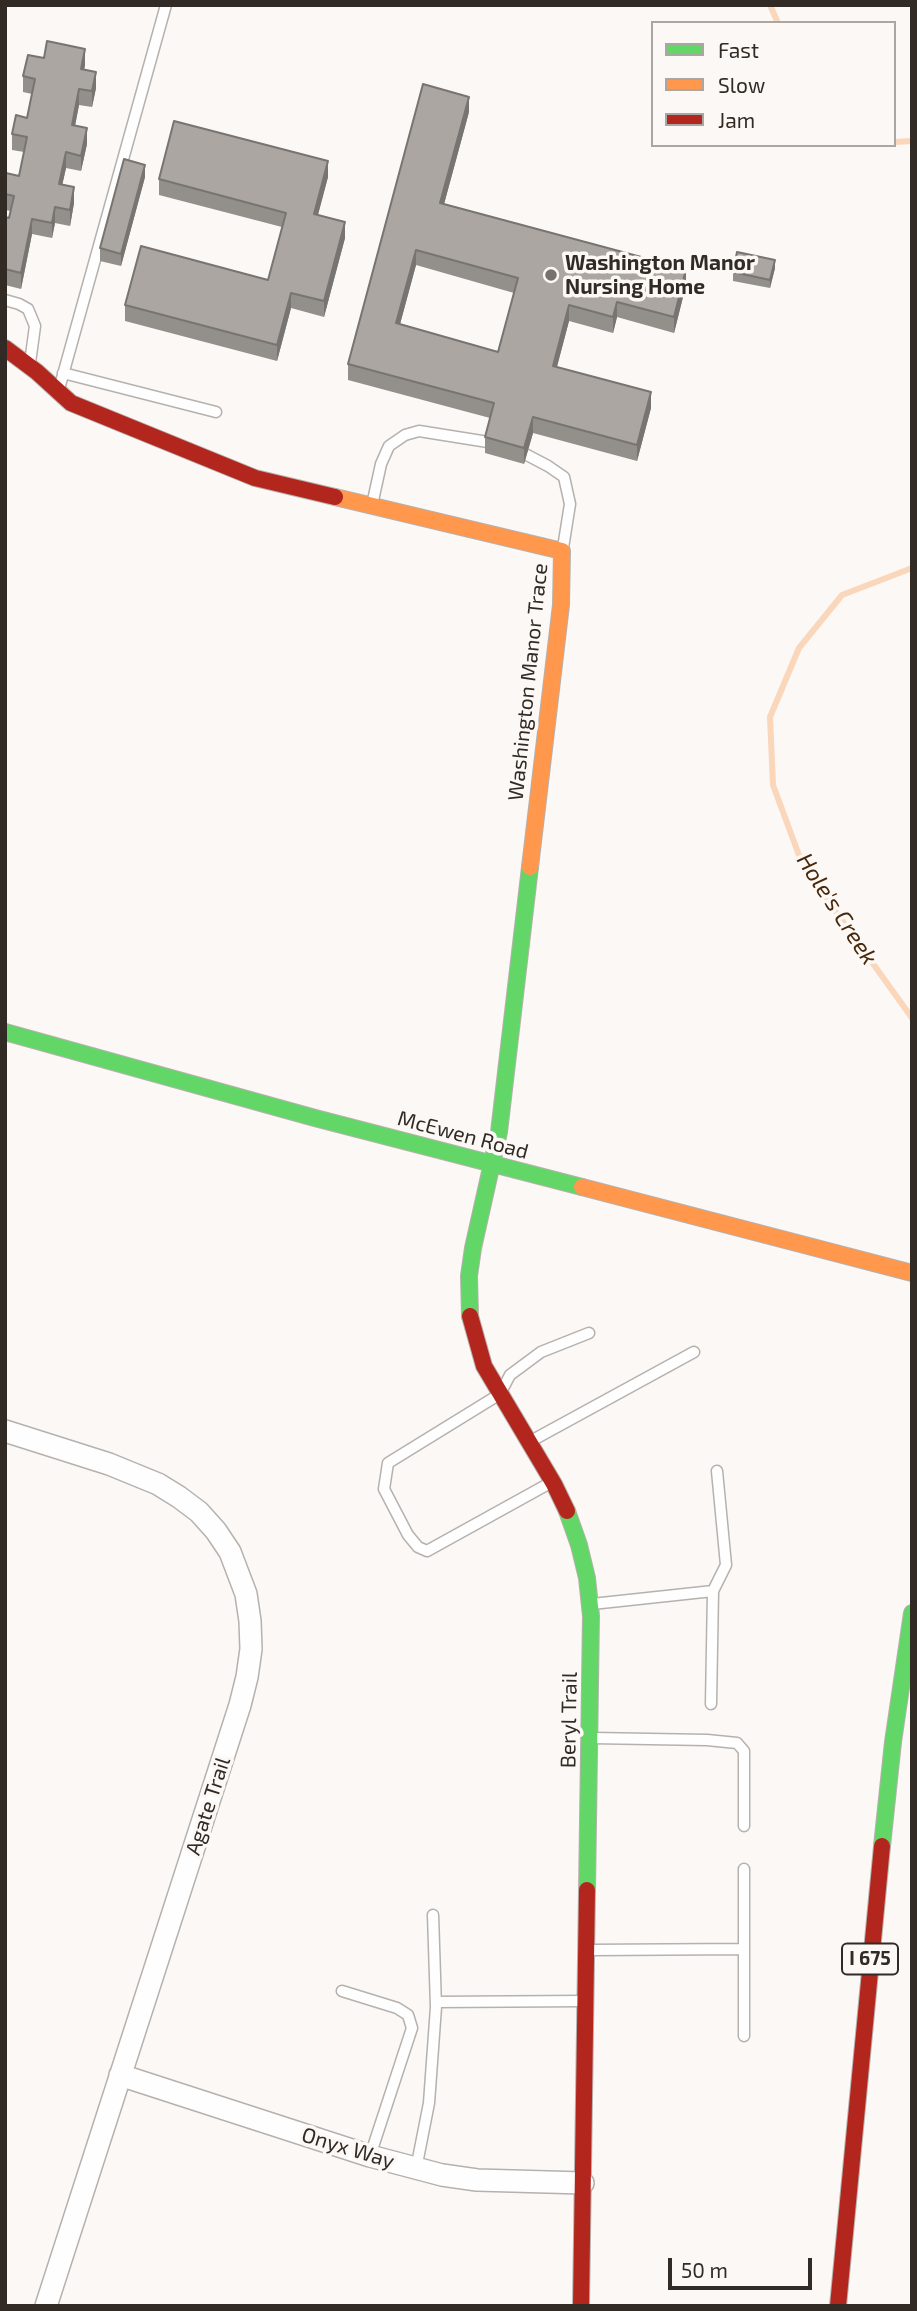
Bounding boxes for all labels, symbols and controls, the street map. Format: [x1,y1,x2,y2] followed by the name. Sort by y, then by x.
[651,21,896,147] legend
[718,37,759,62] text: Fast
[718,72,765,97] text: Slow
[718,107,755,132] text: Jam
[565,250,755,300] place label: Washington Manor Nursing Home
[543,267,559,283] marker: Washington Manor Nursing Home
[503,562,553,802] street label: Washington Manor Trace
[791,848,883,970] water label: Hole's Creek
[395,1105,531,1165] street label: McEwen Road
[556,1672,582,1768] street label: Beryl Trail
[180,1754,236,1858] street label: Agate Trail
[842,1943,898,1974] road number: I 675
[299,2122,397,2174] street label: Onyx Way
[672,2244,816,2288] scale bar
[681,2257,728,2282] text: 50 m

